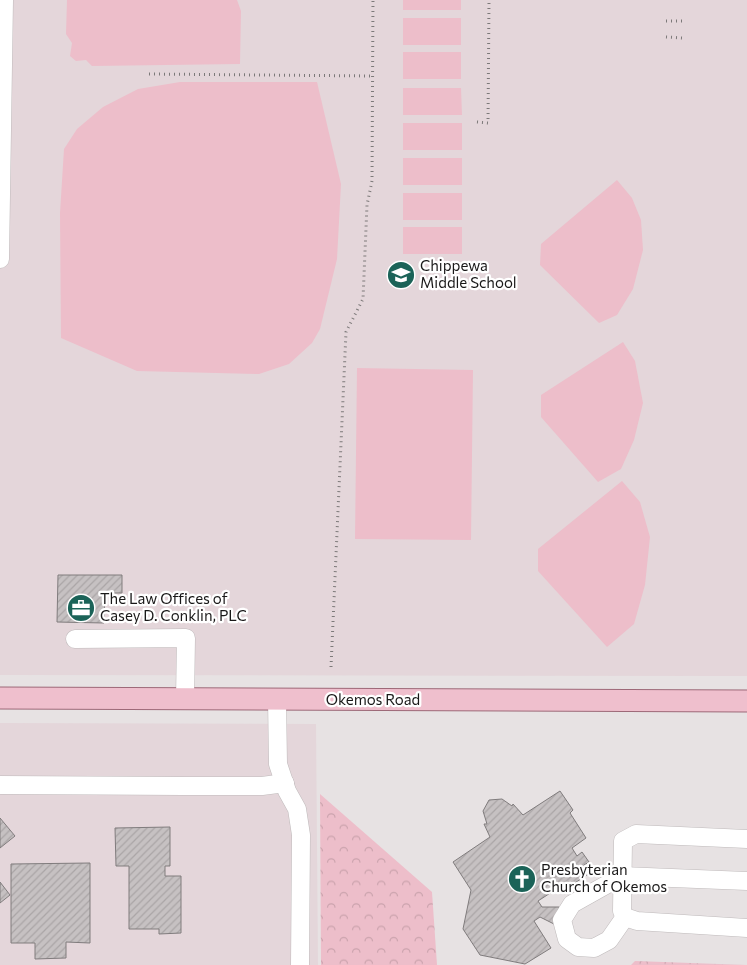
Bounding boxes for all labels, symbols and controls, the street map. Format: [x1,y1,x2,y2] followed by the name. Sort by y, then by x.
[420,256,517,291] place label: Chippewa Middle School
[386,260,416,290] school or university icon: Chippewa Middle School
[100,589,247,624] place label: The Law Offices of Casey D. Conklin, PLC
[66,593,96,623] office icon: The Law Offices of Casey D. Conklin, PLC
[326,690,420,708] street label: Okemos Road
[541,860,667,895] place label: Presbyterian Church of Okemos
[507,864,537,894] church icon: Presbyterian Church of Okemos

